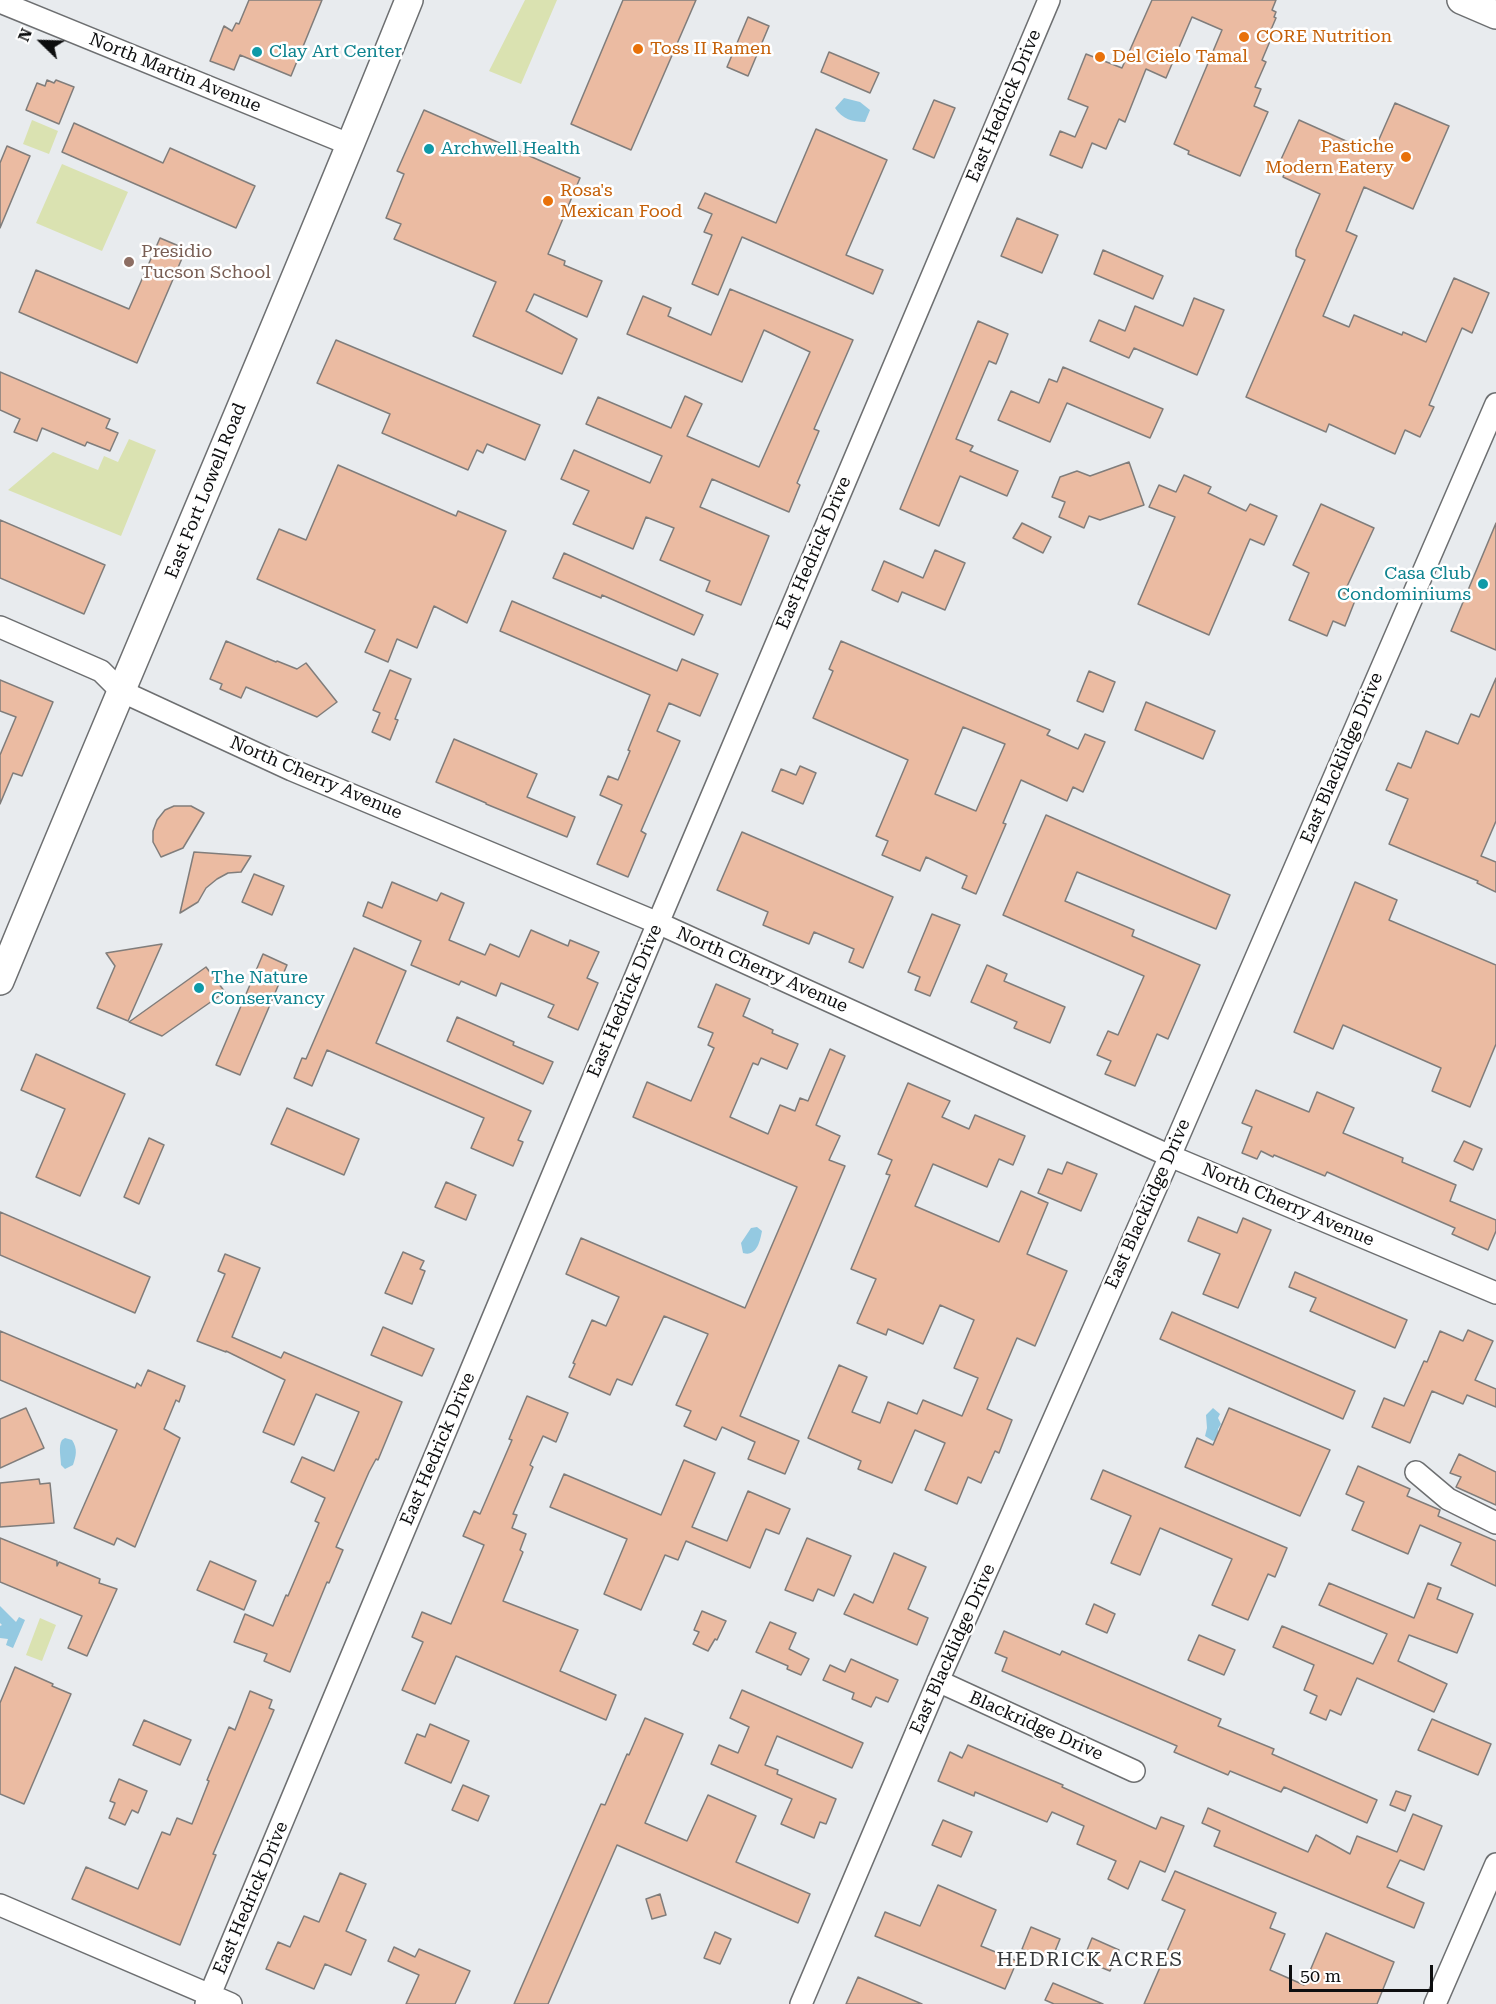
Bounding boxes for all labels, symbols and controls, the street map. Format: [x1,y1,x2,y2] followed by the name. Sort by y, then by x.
[12,12,72,72] north arrow
[14,25,36,44] text: N
[962,26,1046,186] street label: East Hedrick Drive
[1256,26,1392,48] place label: CORE Nutrition
[86,29,264,117] street label: North Martin Avenue
[1237,30,1251,44] marker: CORE Nutrition
[650,38,772,60] place label: Toss II Ramen
[269,41,402,63] place label: Clay Art Center
[631,42,645,56] marker: Toss II Ramen
[250,45,264,59] marker: Clay Art Center
[1112,46,1248,68] place label: Del Cielo Tamal
[1093,50,1107,64] marker: Del Cielo Tamal
[1265,136,1394,178] place label: Pastiche Modern Eatery
[441,138,580,160] place label: Archwell Health
[422,142,436,156] marker: Archwell Health
[1399,150,1413,164] marker: Pastiche Modern Eatery
[560,180,682,222] place label: Rosa's Mexican Food
[541,194,555,208] marker: Rosa's Mexican Food
[141,241,271,284] place label: Presidio Tucson School
[122,255,136,269] marker: Presidio Tucson School
[161,400,251,582] street label: East Fort Lowell Road
[772,473,856,633] street label: East Hedrick Drive
[1337,563,1471,606] place label: Casa Club Condominiums
[1476,577,1490,591] marker: Casa Club Condominiums
[1296,669,1388,847] street label: East Blacklidge Drive
[227,732,405,824] street label: North Cherry Avenue
[583,921,667,1081] street label: East Hedrick Drive
[673,922,851,1018] street label: North Cherry Avenue
[211,967,325,1010] place label: The Nature Conservancy
[192,981,206,995] marker: The Nature Conservancy
[1101,1116,1195,1292] street label: East Blacklidge Drive
[1199,1159,1377,1251] street label: North Cherry Avenue
[396,1369,480,1529] street label: East Hedrick Drive
[906,1561,1000,1737] street label: East Blacklidge Drive
[966,1687,1106,1765] street label: Blackridge Drive
[209,1818,293,1978] street label: East Hedrick Drive
[997,1948,1183,1972] district label: HEDRICK ACRES
[1292,1953,1436,1991] scale bar
[1300,1965,1341,1986] text: 50 m

